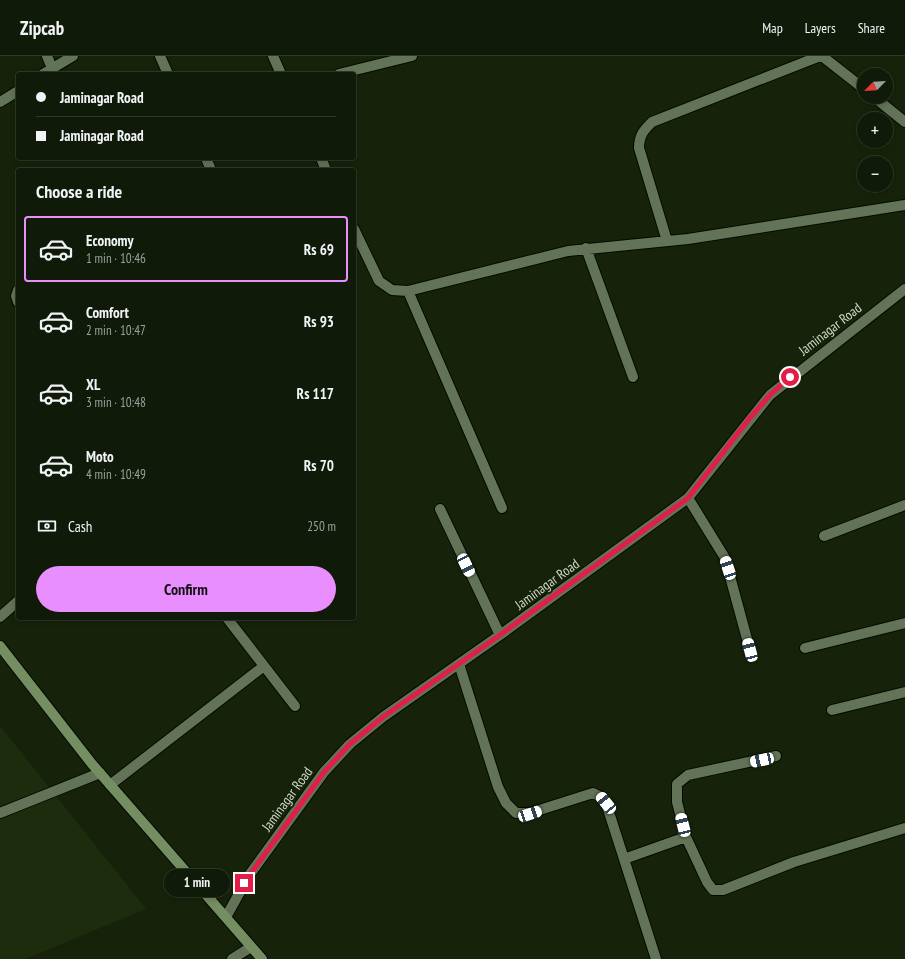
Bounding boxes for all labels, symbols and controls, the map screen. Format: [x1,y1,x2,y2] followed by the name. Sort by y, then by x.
[20,16,64,40] text: Zipcab
[762,19,783,37] text: Map
[805,19,836,37] text: Layers
[858,19,885,37] text: Share
[857,68,893,104] north arrow
[857,68,893,192] map controls
[60,88,144,107] text: Jaminagar Road
[857,112,893,148] button: +
[60,126,144,145] text: Jaminagar Road
[857,156,893,192] button: −
[36,180,122,203] text: Choose a ride
[38,231,74,267] icon: car
[86,231,134,250] text: Economy
[304,240,334,259] text: Rs 69
[86,250,146,267] text: 1 min · 10:46
[794,299,865,360] street label: Jaminagar Road
[38,303,74,339] icon: car
[86,303,129,322] text: Comfort
[304,312,334,331] text: Rs 93
[86,322,146,339] text: 2 min · 10:47
[781,368,799,386] route start
[38,375,74,411] icon: car
[86,375,100,394] text: XL
[297,384,334,403] text: Rs 117
[86,394,146,411] text: 3 min · 10:48
[38,447,74,483] icon: car
[86,447,114,466] text: Moto
[304,456,334,475] text: Rs 70
[86,466,146,483] text: 4 min · 10:49
[36,515,58,537] icon: cash
[68,517,92,536] text: Cash
[307,518,336,535] text: 250 m
[455,552,477,578] car
[510,555,583,614] street label: Jaminagar Road
[719,555,737,581] car
[36,566,336,612] button: Confirm
[741,637,759,663] car
[749,752,775,768] car
[257,763,316,836] street label: Jaminagar Road
[594,790,618,816] car
[517,805,543,823] car
[674,812,692,838] car
[164,869,230,897] callout: 1 min
[184,874,210,891] text: 1 min
[235,874,253,892] route end

